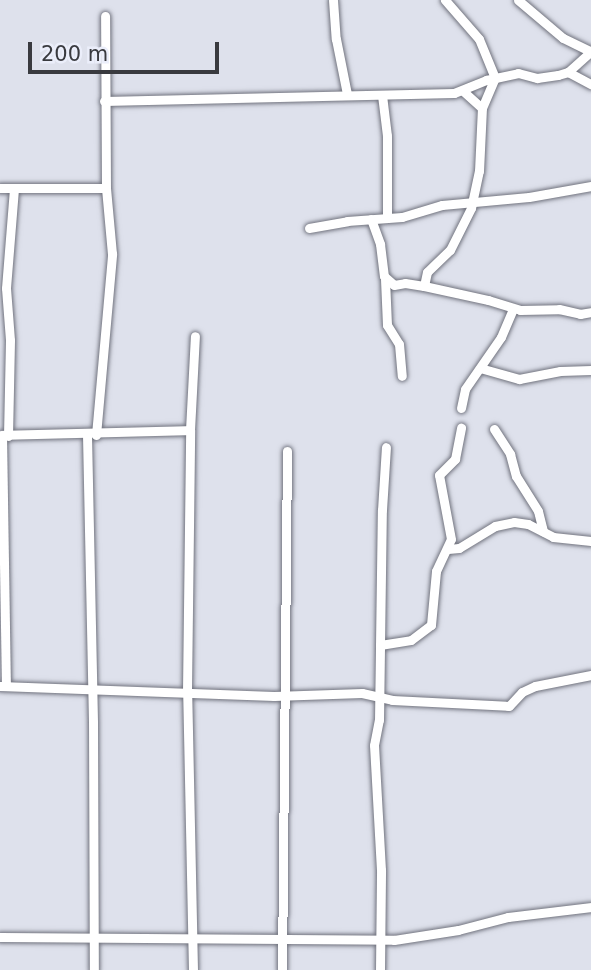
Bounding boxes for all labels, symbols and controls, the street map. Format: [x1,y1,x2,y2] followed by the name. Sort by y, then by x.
[32,28,222,72] scale bar
[41,42,108,66] text: 200 m

